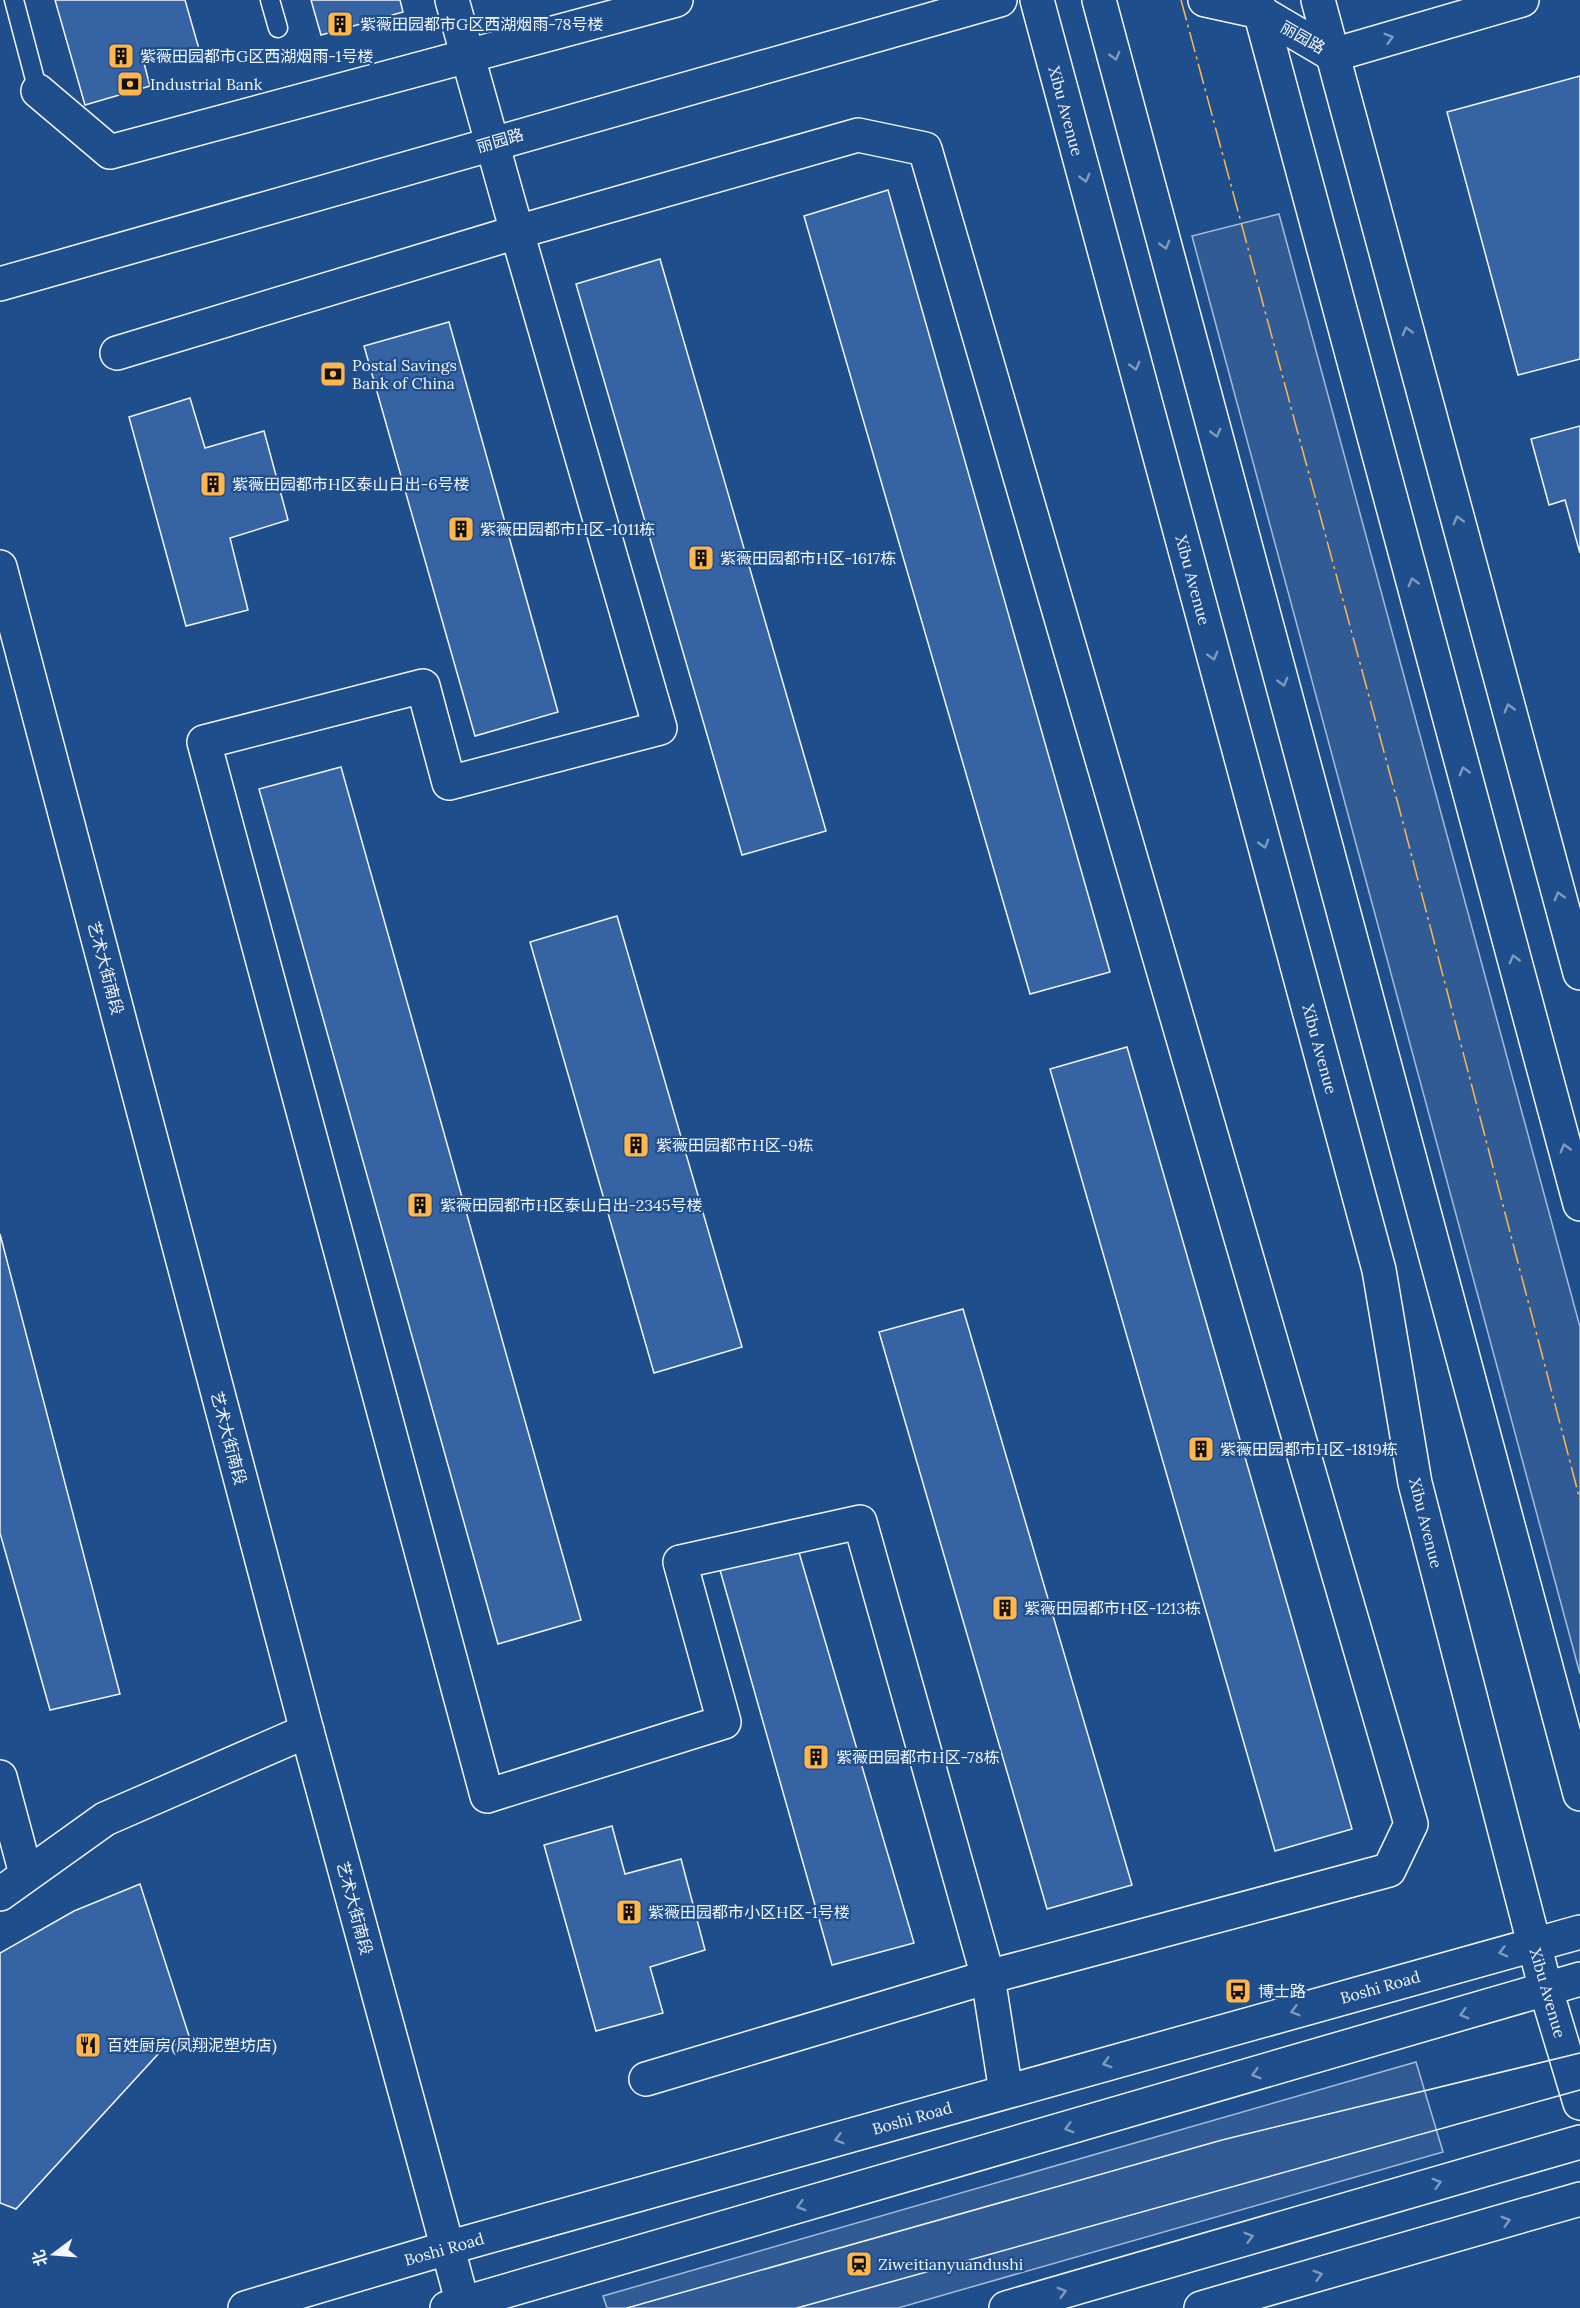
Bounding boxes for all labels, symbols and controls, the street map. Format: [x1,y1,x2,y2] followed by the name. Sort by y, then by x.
[325,9,355,39] building icon: 紫薇田园都市G区西湖烟雨-78号楼
[360,14,603,34] place label: 紫薇田园都市G区西湖烟雨-78号楼
[1277,16,1329,58] street label: 丽园路
[1384,33,1394,45] one-way arrow
[106,41,136,71] building icon: 紫薇田园都市G区西湖烟雨-1号楼
[140,46,373,66] place label: 紫薇田园都市G区西湖烟雨-1号楼
[1107,51,1120,61] one-way arrow
[1044,64,1088,158] street label: Xibu Avenue
[115,69,145,99] bank icon: Industrial Bank
[150,74,263,94] place label: Industrial Bank
[474,124,526,156] street label: 丽园路
[1077,173,1090,183] one-way arrow
[1158,239,1170,250] one-way arrow
[1402,326,1415,336] one-way arrow
[352,355,457,393] place label: Postal Savings Bank of China
[318,359,348,389] bank icon: Postal Savings Bank of China
[1128,361,1141,371] one-way arrow
[1208,428,1221,438] one-way arrow
[198,469,228,499] building icon: 紫薇田园都市H区泰山日出-6号楼
[232,474,470,494] place label: 紫薇田园都市H区泰山日出-6号楼
[446,514,476,544] building icon: 紫薇田园都市H区-1011栋
[1453,515,1465,525] one-way arrow
[480,519,655,539] place label: 紫薇田园都市H区-1011栋
[1171,533,1215,627] street label: Xibu Avenue
[686,543,716,573] building icon: 紫薇田园都市H区-1617栋
[720,548,896,568] place label: 紫薇田园都市H区-1617栋
[1408,578,1421,588] one-way arrow
[1206,651,1219,661] one-way arrow
[1275,677,1288,687] one-way arrow
[1503,703,1516,713] one-way arrow
[1459,766,1471,777] one-way arrow
[1257,839,1270,849] one-way arrow
[1554,891,1567,901] one-way arrow
[84,919,128,1017] street label: 艺术大街南段
[1509,954,1522,964] one-way arrow
[1298,1002,1342,1096] street label: Xibu Avenue
[621,1130,651,1160] building icon: 紫薇田园都市H区-9栋
[656,1135,814,1155] place label: 紫薇田园都市H区-9栋
[1560,1143,1572,1153] one-way arrow
[405,1190,435,1220] building icon: 紫薇田园都市H区泰山日出-2345号楼
[440,1195,702,1215] place label: 紫薇田园都市H区泰山日出-2345号楼
[207,1389,251,1487] street label: 艺术大街南段
[1186,1434,1216,1464] building icon: 紫薇田园都市H区-1819栋
[1220,1439,1398,1459] place label: 紫薇田园都市H区-1819栋
[1405,1476,1447,1570] street label: Xibu Avenue
[990,1593,1020,1623] building icon: 紫薇田园都市H区-1213栋
[1024,1598,1201,1618] place label: 紫薇田园都市H区-1213栋
[801,1742,831,1772] building icon: 紫薇田园都市H区-78栋
[836,1747,1000,1767] place label: 紫薇田园都市H区-78栋
[333,1859,377,1957] street label: 艺术大街南段
[614,1897,644,1927] building icon: 紫薇田园都市小区H区-1号楼
[648,1902,850,1922] place label: 紫薇田园都市小区H区-1号楼
[1498,1945,1508,1958] one-way arrow
[1526,1946,1570,2040] street label: Xibu Avenue
[1338,1966,1423,2008] street label: Boshi Road
[1223,1976,1253,2006] bus stop icon: 博士路
[1258,1981,1306,2001] place label: 博士路
[1290,2003,1300,2016] one-way arrow
[1459,2007,1469,2019] one-way arrow
[73,2030,103,2060] restaurant icon: 百姓厨房(凤翔泥塑坊店)
[107,2035,277,2056] place label: 百姓厨房(凤翔泥塑坊店)
[1103,2056,1113,2068] one-way arrow
[1251,2067,1262,2079] one-way arrow
[870,2097,955,2139] street label: Boshi Road
[1064,2121,1075,2133] one-way arrow
[834,2131,844,2144] one-way arrow
[1431,2178,1442,2190] one-way arrow
[796,2199,807,2211] one-way arrow
[1500,2216,1510,2228] one-way arrow
[24,2224,84,2284] north arrow
[402,2228,487,2270] street label: Boshi Road
[1244,2232,1254,2244] one-way arrow
[28,2248,51,2269] text: 北
[844,2249,874,2279] station icon: Ziweitianyuandushi
[878,2254,1023,2274] place label: Ziweitianyuandushi
[1313,2269,1323,2282] one-way arrow
[1056,2287,1067,2299] one-way arrow

